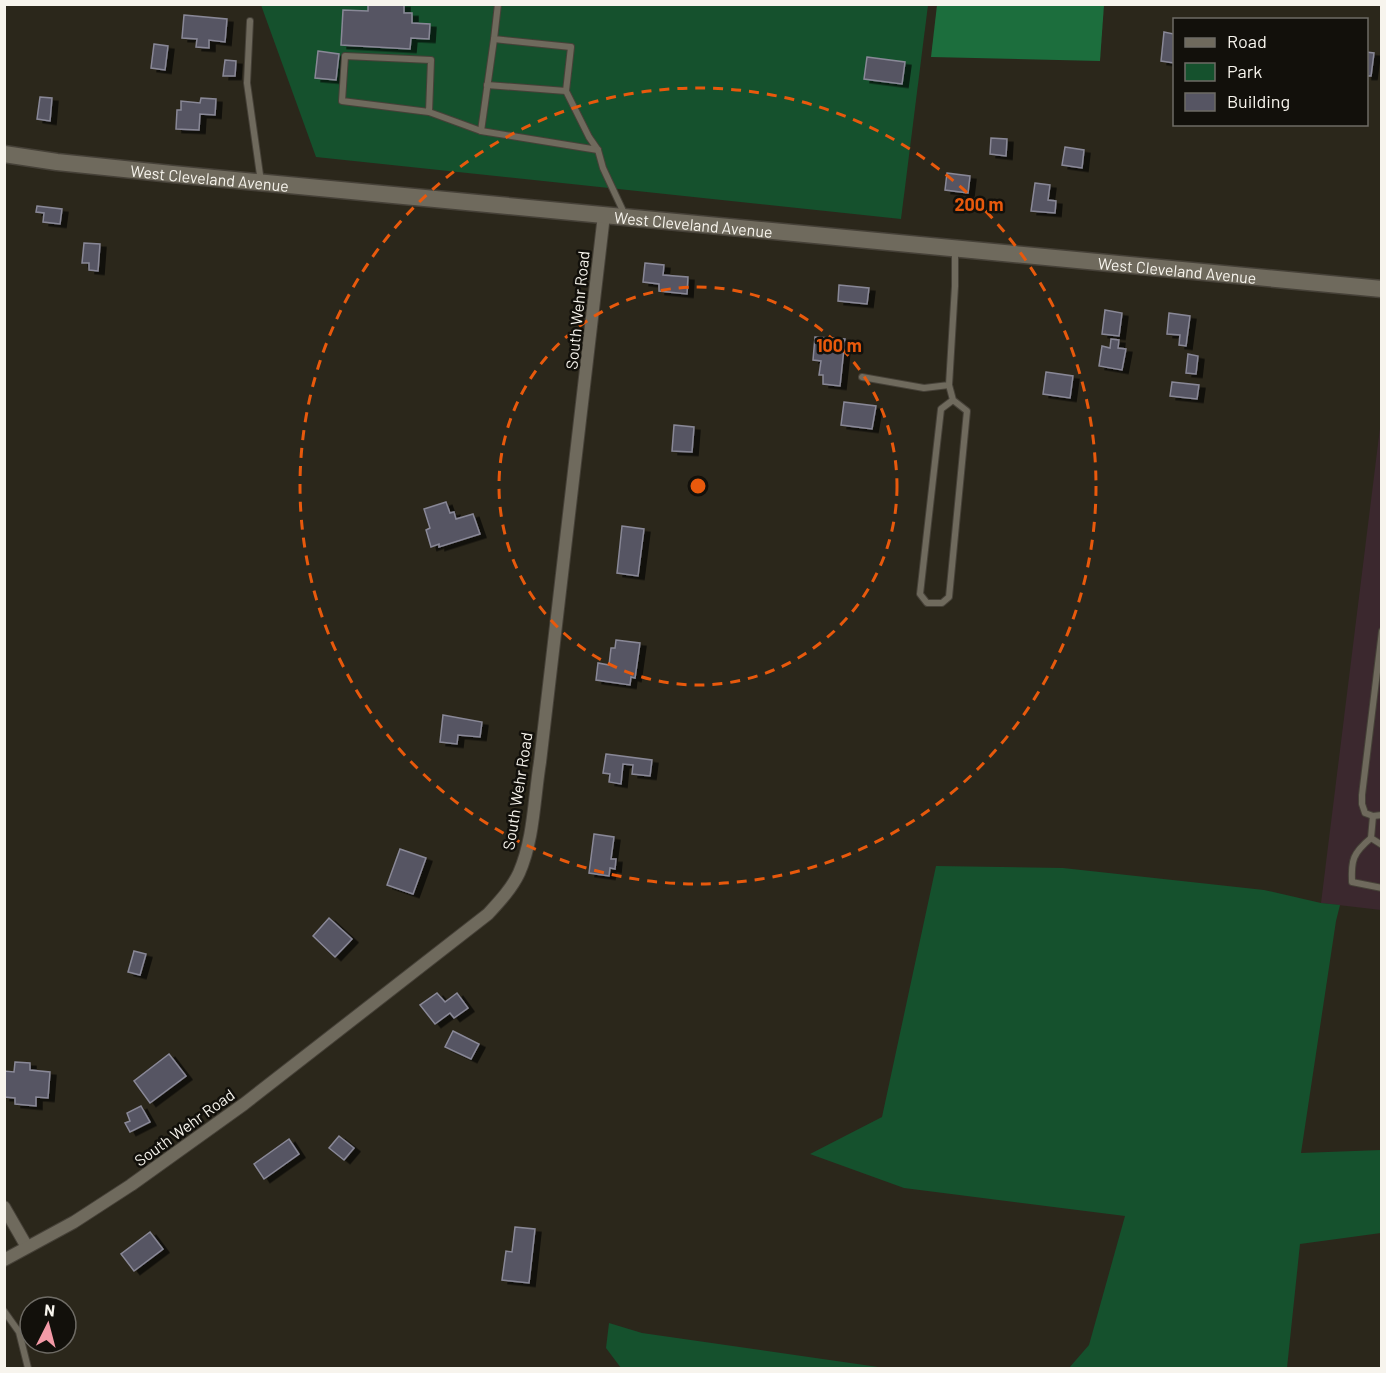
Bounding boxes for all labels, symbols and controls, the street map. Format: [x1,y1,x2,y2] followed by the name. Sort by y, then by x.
[1173,18,1368,126] legend
[1227,30,1267,52] text: Road
[1227,60,1262,82] text: Park
[1227,90,1290,112] text: Building
[129,160,290,195] street label: West Cleveland Avenue
[954,193,1004,215] text: 200 m
[613,207,774,241] street label: West Cleveland Avenue
[561,250,593,370] street label: South Wehr Road
[1097,253,1257,287] street label: West Cleveland Avenue
[816,334,862,356] text: 100 m
[688,476,708,496] centre of rings
[498,731,536,851] street label: South Wehr Road
[130,1084,238,1170] street label: South Wehr Road
[18,1295,78,1355] north arrow
[43,1300,56,1320] text: N

